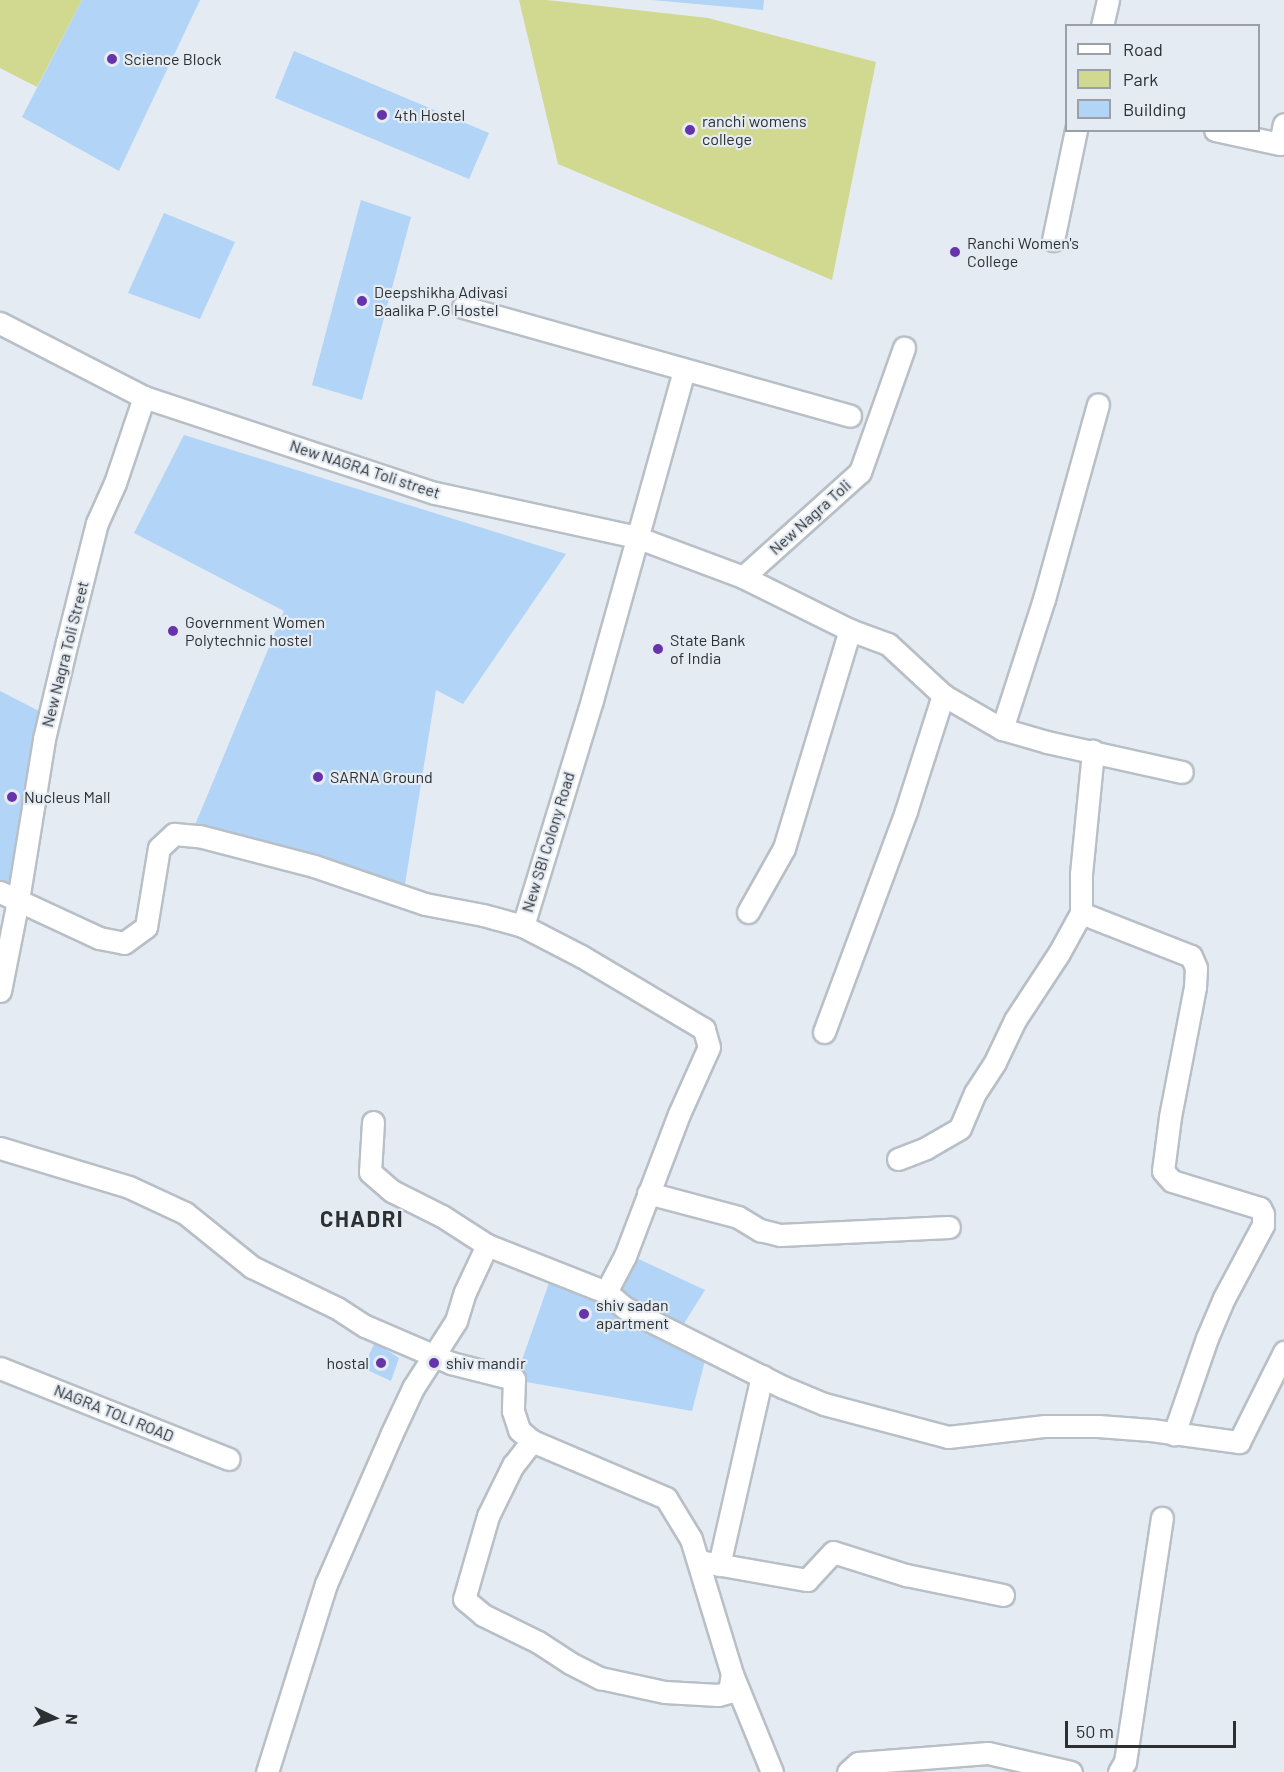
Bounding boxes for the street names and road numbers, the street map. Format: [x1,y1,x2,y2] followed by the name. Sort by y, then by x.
[287,436,443,502] street label: New NAGRA Toli street
[765,475,855,559] street label: New Nagra Toli
[38,579,92,729] street label: New Nagra Toli Street
[517,769,579,915] street label: New SBI Colony Road
[51,1380,177,1446] street label: NAGRA TOLI ROAD

